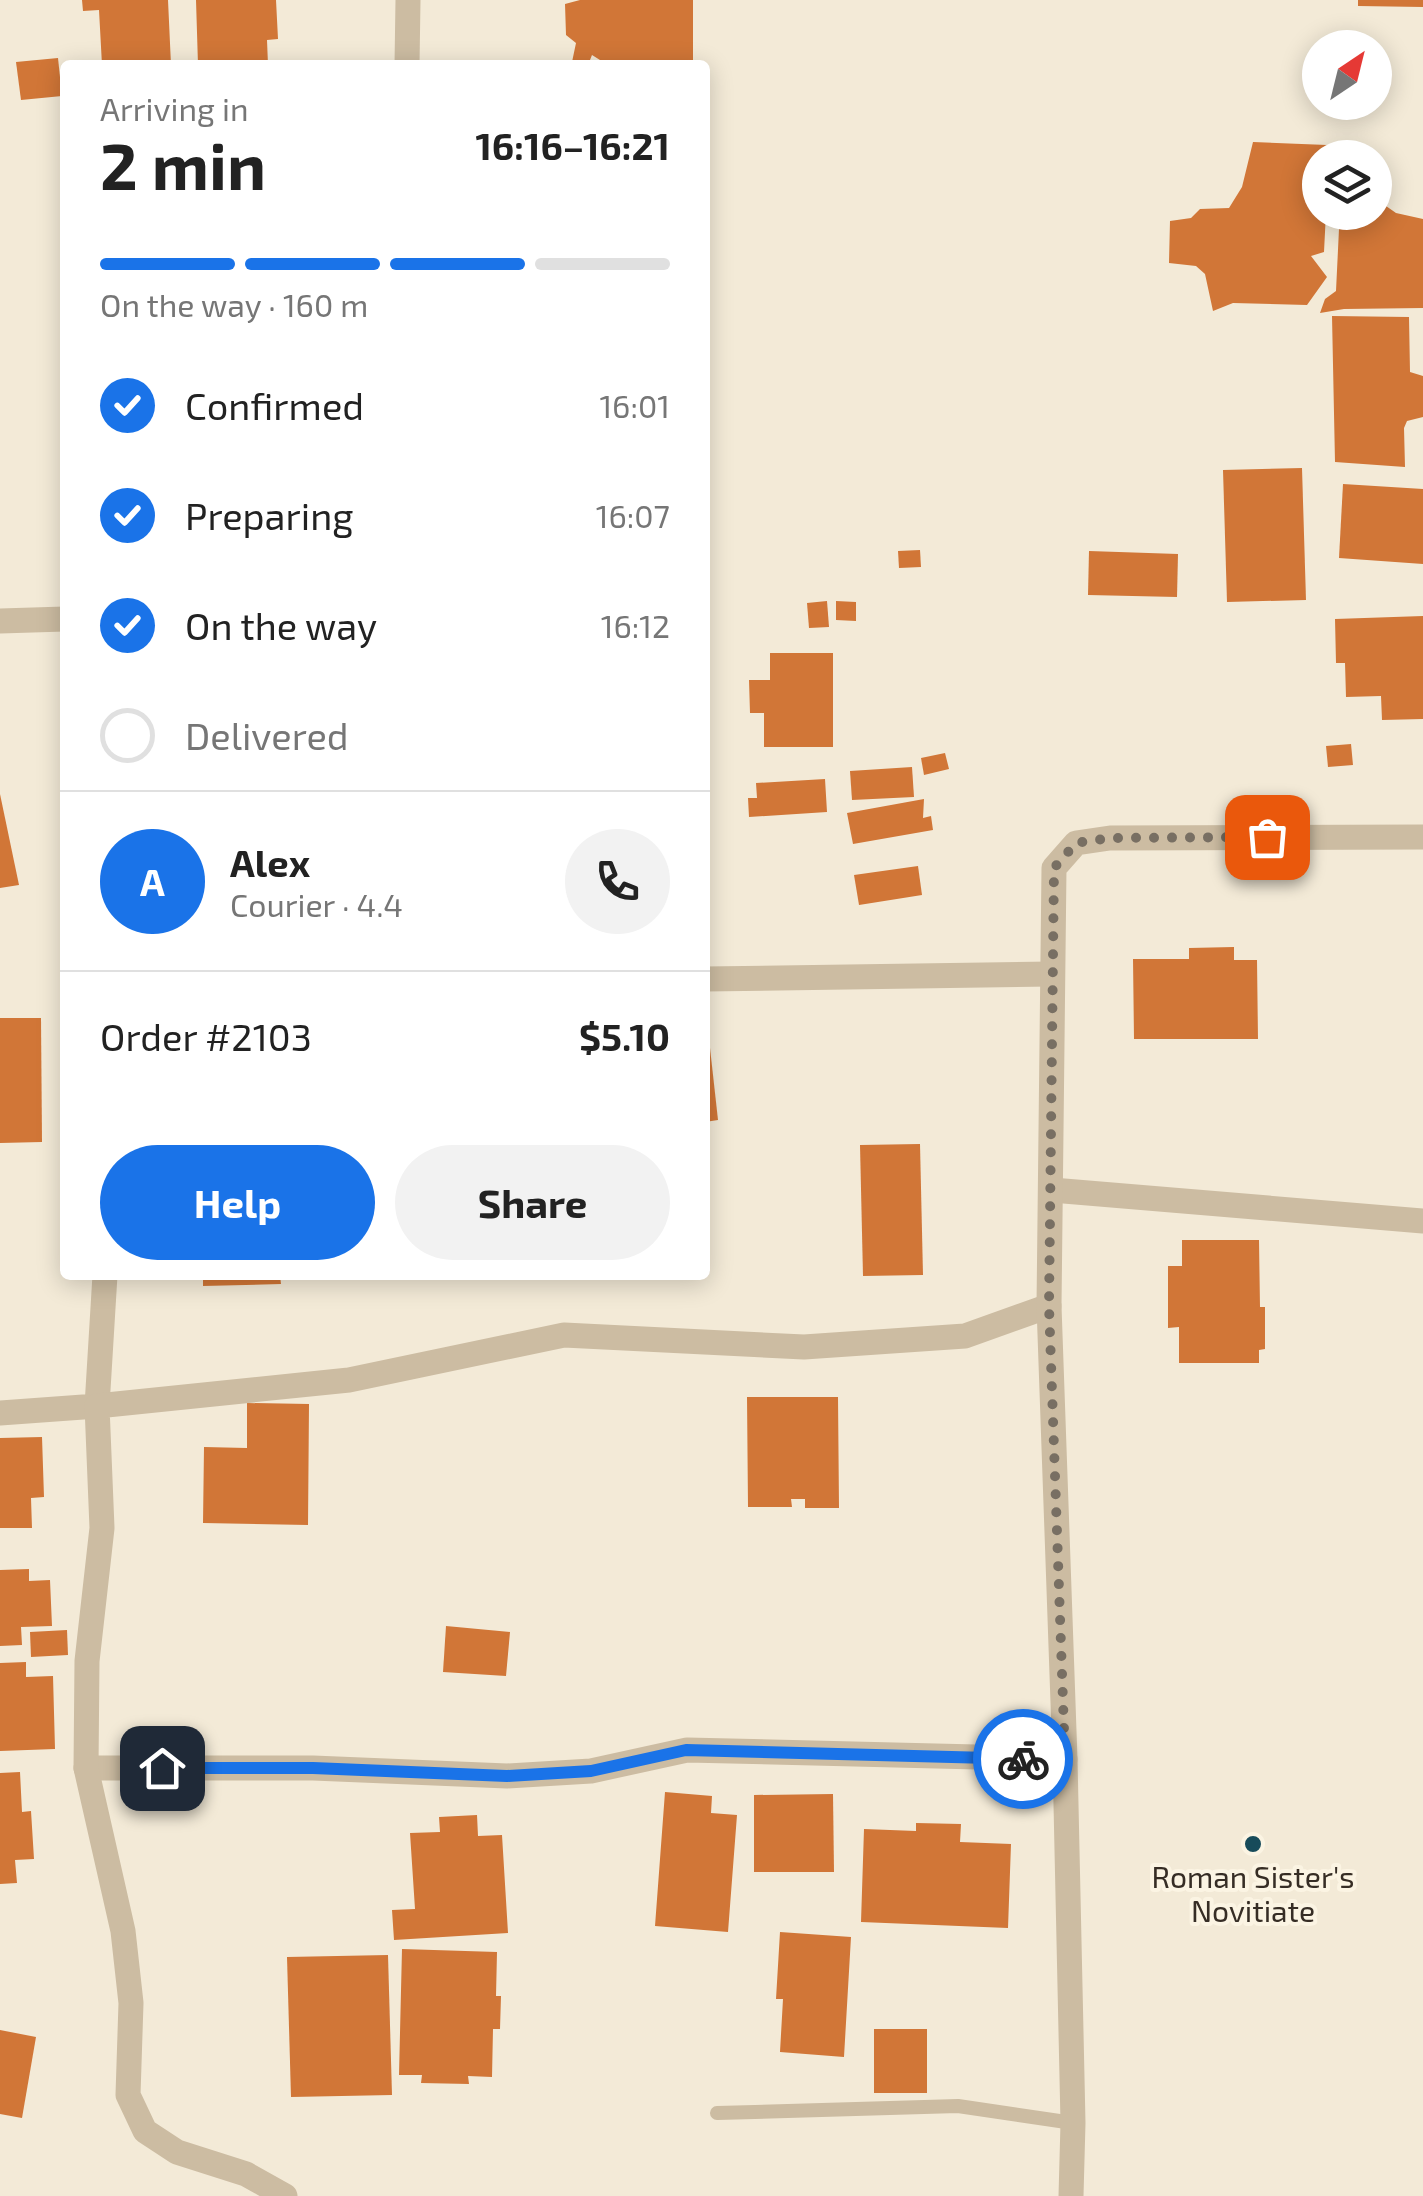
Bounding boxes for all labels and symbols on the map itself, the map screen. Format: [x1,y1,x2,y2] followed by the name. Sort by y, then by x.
[1302,30,1392,120] north arrow
[1225,795,1310,880] pin
[973,1709,1073,1809] courier
[120,1726,205,1811] pin
[1242,1833,1264,1855] marker: Roman Sister's Novitiate
[1152,1858,1354,1928] place label: Roman Sister's Novitiate

